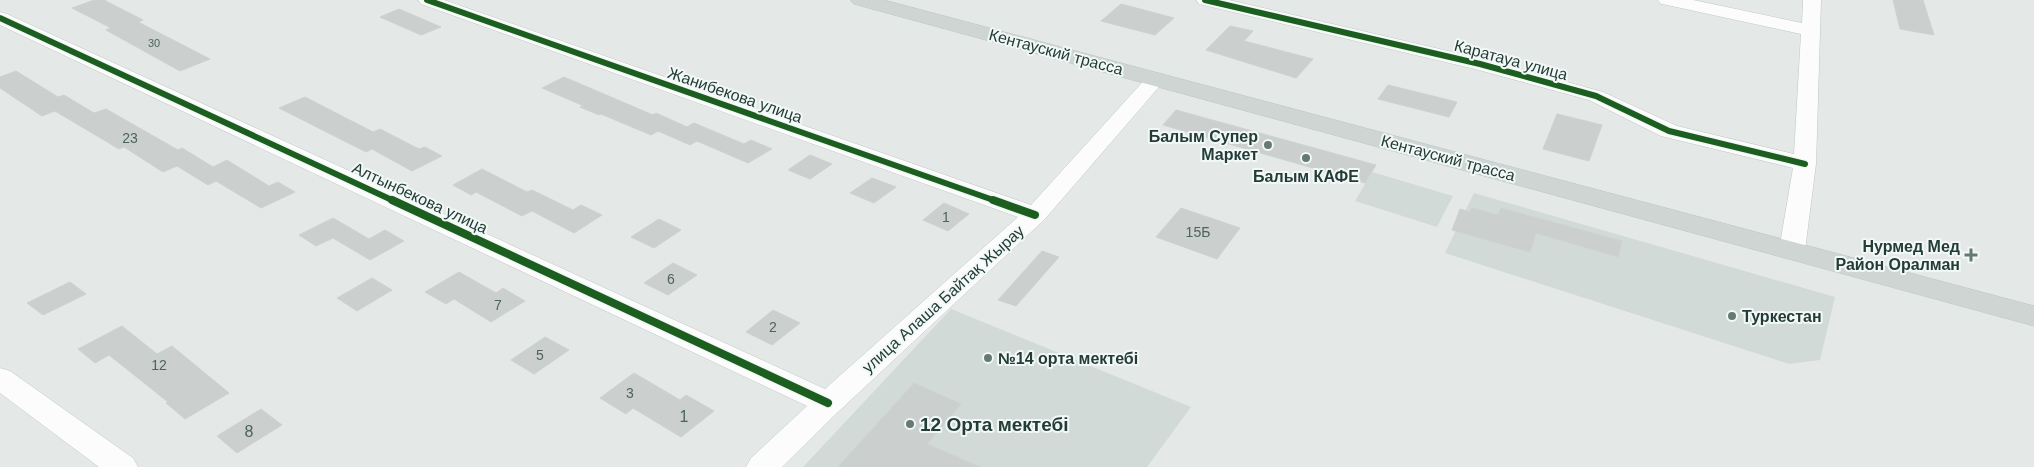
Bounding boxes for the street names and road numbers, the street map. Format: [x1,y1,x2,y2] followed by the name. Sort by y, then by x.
[987,26,1125,78] street label: Кентауский трасса
[1452,37,1570,83] street label: Каратауа улица
[665,64,805,126] street label: Жанибекова улица
[1379,132,1517,184] street label: Кентауский трасса
[350,159,490,237] street label: Алтынбекова улица
[859,222,1027,376] street label: улица Алаша Байтақ Жырау

